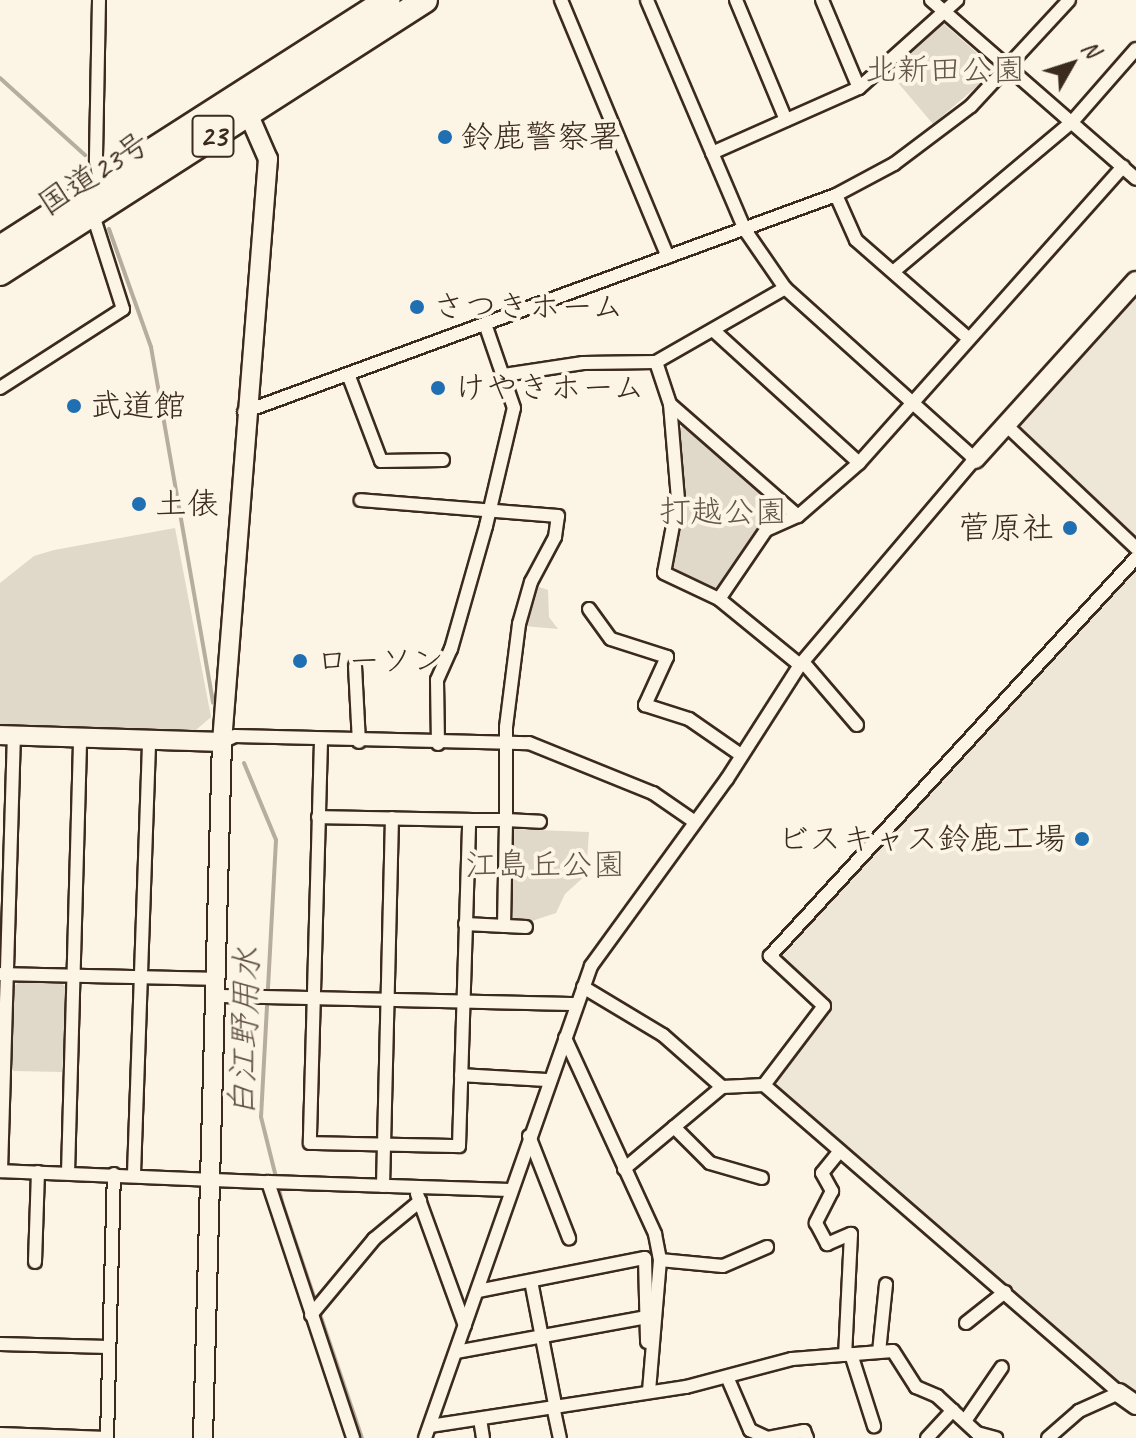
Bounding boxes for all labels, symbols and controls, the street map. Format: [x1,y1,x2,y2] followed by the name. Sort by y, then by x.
[1032,24,1112,104] north arrow
[1075,35,1106,63] text: N
[865,51,1025,89] park label: 北新田公園
[191,110,235,162] road number: 23
[461,118,621,156] place label: 鈴鹿警察署
[31,124,157,224] street label: 国道23号
[436,128,454,146] marker: 鈴鹿警察署
[433,288,625,326] place label: さつきホーム
[408,298,426,316] marker: さつきホーム
[454,369,646,407] place label: けやきホーム
[429,379,447,397] marker: けやきホーム
[90,387,186,425] place label: 武道館
[65,397,83,415] marker: 武道館
[155,485,219,523] place label: 土俵
[659,493,787,531] park label: 打越公園
[130,495,148,513] marker: 土俵
[958,509,1054,547] place label: 菅原社
[1061,519,1079,537] marker: 菅原社
[316,642,444,680] place label: ローソン
[291,652,309,670] marker: ローソン
[778,820,1066,858] place label: ビスキャス鈴鹿工場
[1073,830,1091,848] marker: ビスキャス鈴鹿工場
[465,846,625,884] park label: 江島丘公園
[221,946,267,1118] water label: 白江野用水

